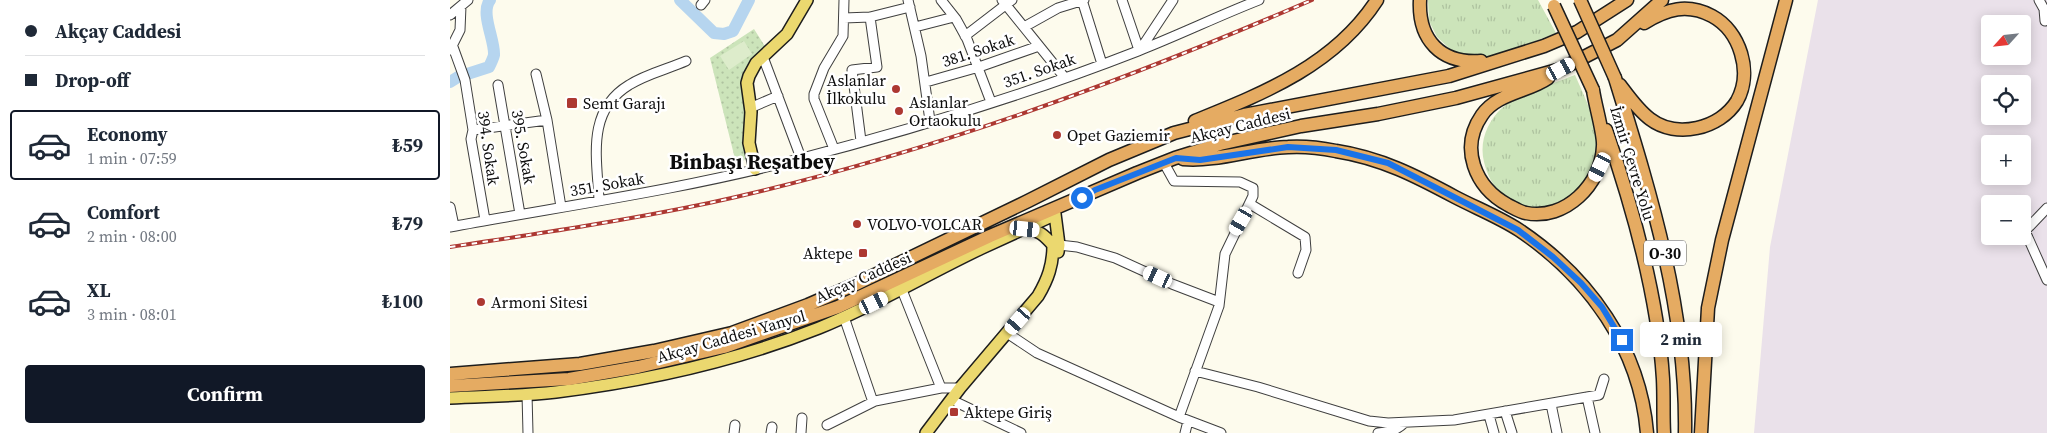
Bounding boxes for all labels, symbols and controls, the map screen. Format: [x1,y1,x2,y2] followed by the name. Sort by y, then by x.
[1981,15,2031,65] north arrow
[1981,15,2031,245] map controls
[55,18,181,44] text: Akçay Caddesi
[939,28,1017,72] street label: 381. Sokak
[1000,47,1078,93] street label: 351. Sokak
[1544,55,1577,83] car
[55,67,129,93] text: Drop-off
[826,69,886,109] place label: Aslanlar İlkokulu
[1981,75,2031,125] button: locate
[890,83,902,95] marker: Aslanlar İlkokulu
[909,91,981,131] place label: Aslanlar Ortaokulu
[583,92,666,114] place label: Semt Garajı
[565,96,579,110] marker: Semt Garajı
[1187,102,1293,148] street label: Akçay Caddesi
[1605,103,1661,223] street label: İzmir Çevre Yolu
[893,105,905,117] marker: Aslanlar Ortaokulu
[507,108,541,186] street label: 395. Sokak
[473,109,505,187] street label: 394. Sokak
[87,121,168,147] text: Economy
[27,123,72,168] icon: car
[1067,124,1170,146] place label: Opet Gaziemir
[1051,129,1063,141] marker: Opet Gaziemir
[392,132,423,158] text: ₺59
[1981,135,2031,185] button: +
[87,147,177,169] text: 1 min · 07:59
[669,147,836,176] district label: Binbaşı Reşatbey
[1586,150,1613,184] car
[568,167,646,201] street label: 351. Sokak
[1071,187,1093,209] route start
[1981,195,2031,245] button: −
[87,199,160,225] text: Comfort
[27,201,72,246] icon: car
[1227,204,1254,238] car
[392,210,423,236] text: ₺79
[867,213,982,235] place label: VOLVO-VOLCAR
[851,218,863,230] marker: VOLVO-VOLCAR
[1009,220,1040,238] car
[87,225,177,247] text: 2 min · 08:00
[1644,240,1686,266] road number: O-30
[803,242,853,264] place label: Aktepe
[811,246,915,308] street label: Akçay Caddesi
[857,247,869,259] marker: Aktepe
[1141,264,1174,290] car
[87,277,110,303] text: XL
[27,279,72,324] icon: car
[382,288,423,314] text: ₺100
[857,290,890,316] car
[491,291,588,313] place label: Armoni Sitesi
[475,296,487,308] marker: Armoni Sitesi
[87,303,177,325] text: 3 min · 08:01
[654,304,808,368] street label: Akçay Caddesi Yanyol
[1002,305,1033,337] car
[1640,322,1722,358] callout: 2 min
[1660,328,1702,350] text: 2 min
[1611,329,1633,351] route end
[25,365,425,423] button: Confirm
[964,401,1052,423] place label: Aktepe Giriş
[948,406,960,418] marker: Aktepe Giriş

